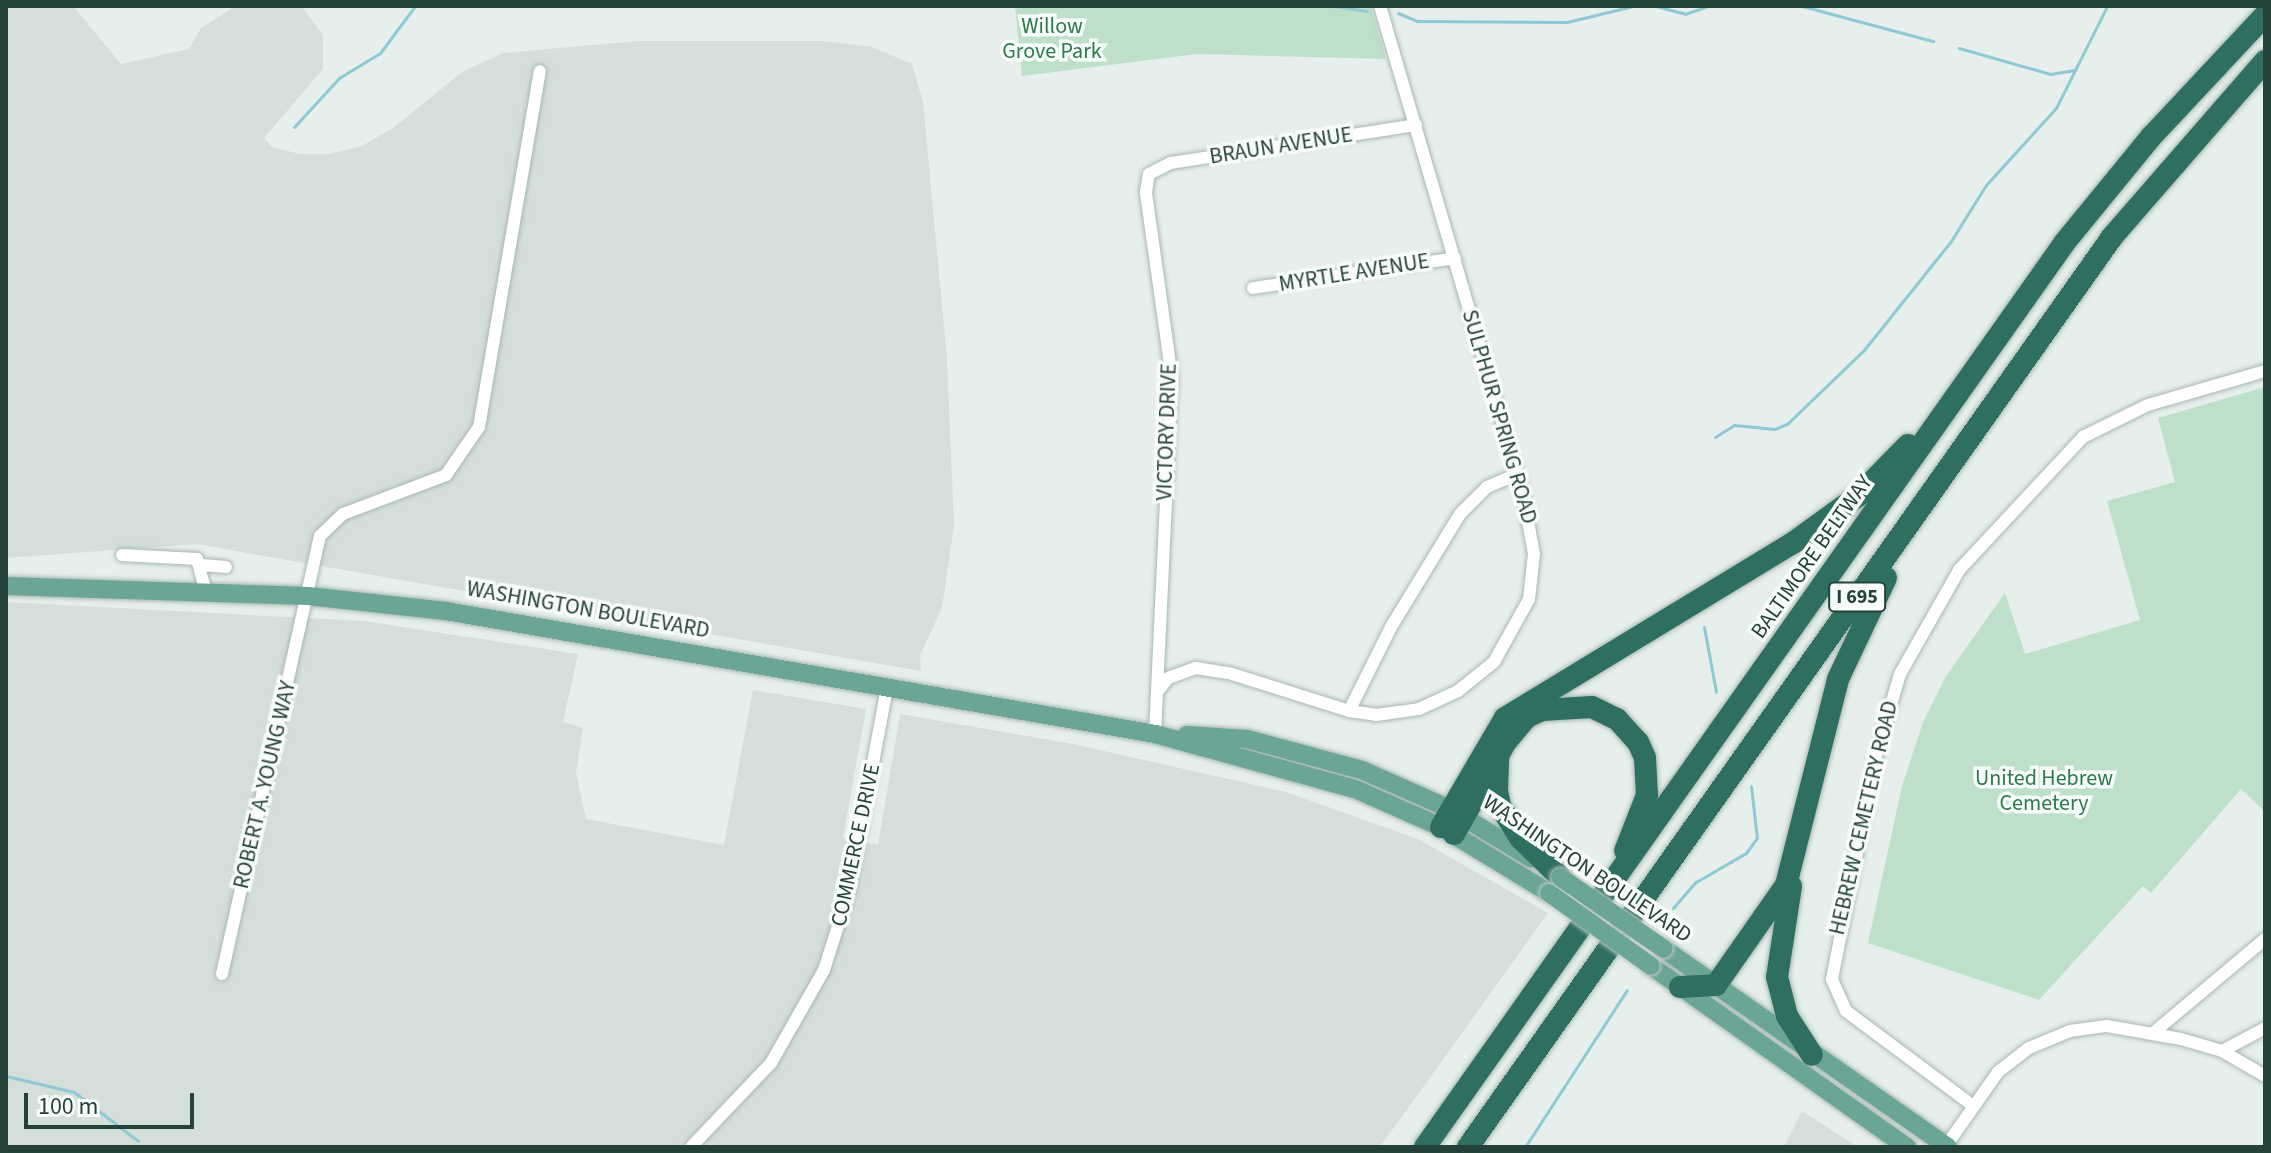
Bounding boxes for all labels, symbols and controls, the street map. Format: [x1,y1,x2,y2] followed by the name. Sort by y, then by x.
[1002,13,1102,64] park label: Willow Grove Park
[1208,122,1354,170] street label: BRAUN AVENUE
[1277,248,1431,298] street label: MYRTLE AVENUE
[1456,307,1542,527] street label: SULPHUR SPRING ROAD
[1151,363,1183,501] street label: VICTORY DRIVE
[1746,470,1878,644] street label: BALTIMORE BELTWAY
[465,576,711,644] street label: WASHINGTON BOULEVARD
[1827,581,1887,613] road number: I 695
[228,679,302,891] street label: ROBERT A. YOUNG WAY
[1824,698,1904,938] street label: HEBREW CEMETERY ROAD
[826,761,886,929] street label: COMMERCE DRIVE
[1975,765,2113,816] park label: United Hebrew Cemetery
[1478,789,1696,949] street label: WASHINGTON BOULEVARD
[28,1077,198,1127] scale bar
[38,1089,98,1124] text: 100 m

